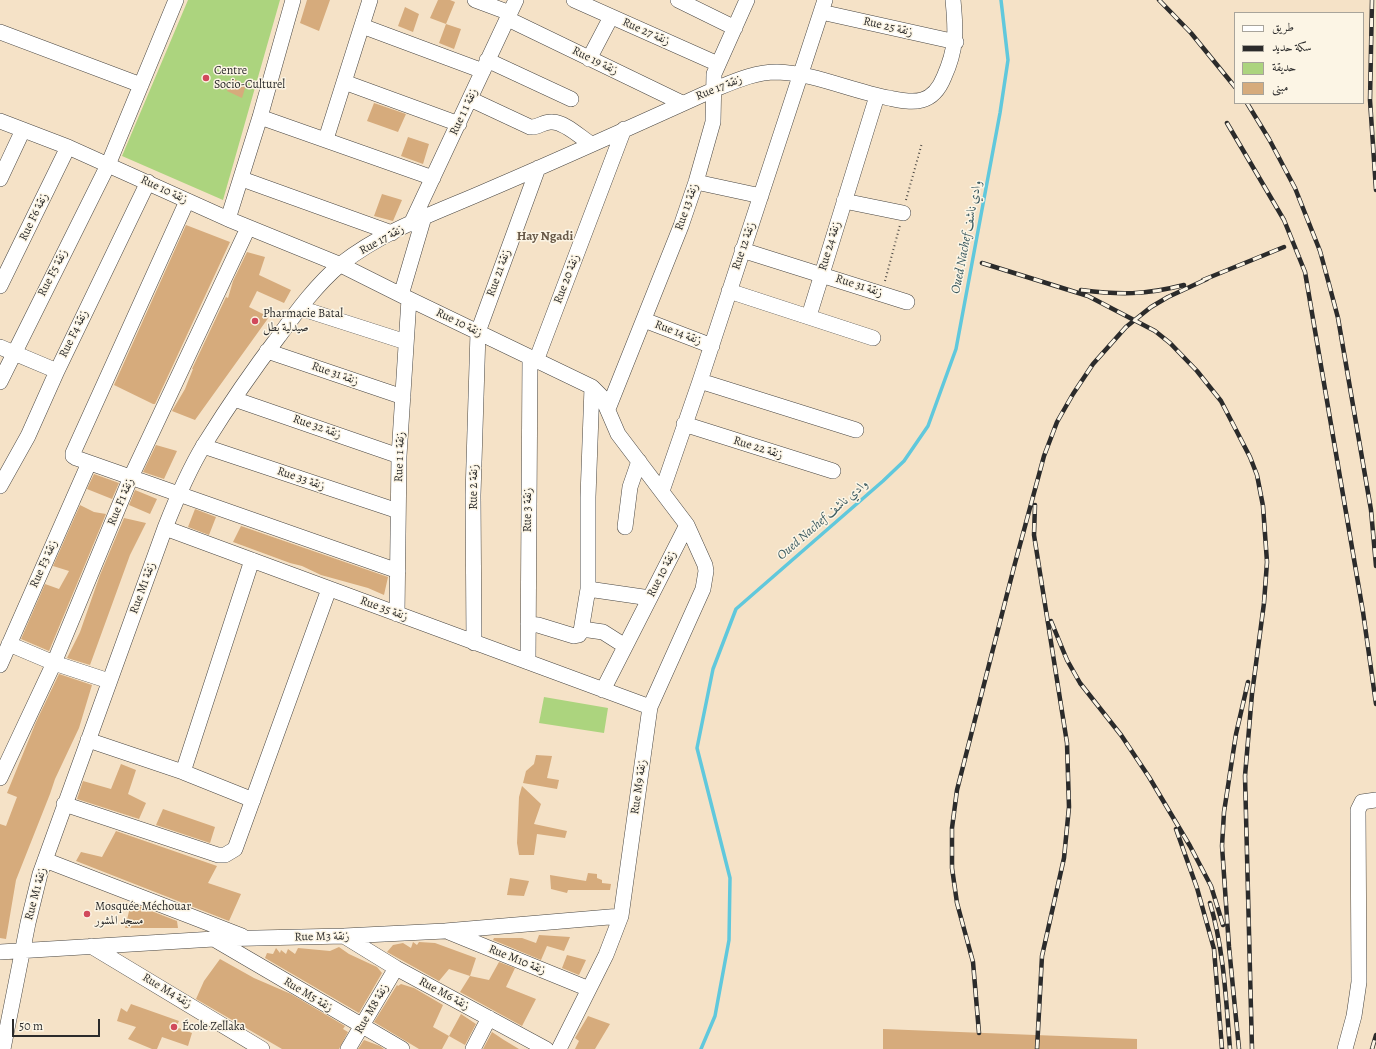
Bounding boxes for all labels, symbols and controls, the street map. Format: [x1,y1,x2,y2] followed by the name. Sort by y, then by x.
[1234,12,1364,104] legend
[862,14,914,40] street label: Rue 25 زنقة
[620,15,672,49] street label: Rue 27 زنقة
[1272,19,1294,35] text: طريق
[1272,39,1312,55] text: سكة حديد
[570,44,620,78] street label: Rue 19 زنقة
[1272,59,1296,75] text: حديقة
[214,64,285,92] place label: Centre Socio-Culturel
[694,72,744,104] street label: Rue 17 زنقة
[201,73,211,83] marker: Centre Socio-Culturel
[1272,79,1288,95] text: مبنى
[447,86,481,138] street label: Rue 1 زنقة 1
[138,173,190,207] street label: Rue 10 زنقة
[948,179,986,295] water label: Oued Nachef وادي ناشف
[672,182,702,232] street label: Rue 13 زنقة
[16,191,52,243] street label: Rue F6 زنقة
[729,220,759,272] street label: Rue 12 زنقة
[816,220,844,272] street label: Rue 24 زنقة
[357,222,407,258] street label: Rue 17 زنقة
[517,229,573,245] district label: Hay Ngadi
[35,247,71,299] street label: Rue F5 زنقة
[484,247,514,299] street label: Rue 21 زنقة
[551,252,583,306] street label: Rue 20 زنقة
[834,272,884,300] street label: Rue 31 زنقة
[433,306,485,340] street label: Rue 10 زنقة
[263,307,343,335] place label: Pharmacie Batal صيدلية بطل
[56,308,92,360] street label: Rue F4 زنقة
[250,316,260,326] marker: Pharmacie Batal صيدلية بطل
[652,317,704,349] street label: Rue 14 زنقة
[310,359,360,389] street label: Rue 31 زنقة
[291,412,343,442] street label: Rue 32 زنقة
[392,432,408,482] street label: Rue 1 زنقة 1
[731,434,785,462] street label: Rue 22 زنقة
[275,464,327,494] street label: Rue 33 زنقة
[467,464,481,510] street label: Rue 2 زنقة
[105,476,137,528] street label: Rue F1 زنقة
[774,476,872,564] water label: Oued Nachef وادي ناشف
[521,488,535,532] street label: Rue 3 زنقة
[27,538,61,590] street label: Rue F3 زنقة
[644,548,680,600] street label: Rue 10 زنقة
[127,560,159,616] street label: Rue M1 زنقة
[358,594,410,624] street label: Rue 35 زنقة
[628,759,650,815] street label: Rue M9 زنقة
[22,866,50,922] street label: Rue M1 زنقة
[95,900,191,928] place label: Mosquée Méchouar مسجد المشور
[82,909,92,919] marker: Mosquée Méchouar مسجد المشور
[294,929,350,945] street label: Rue M3 زنقة
[486,942,548,978] street label: Rue M10 زنقة
[140,971,194,1011] street label: Rue M4 زنقة
[281,975,335,1015] street label: Rue M5 زنقة
[416,975,472,1013] street label: Rue M6 زنقة
[352,981,392,1037] street label: Rue M8 زنقة
[14,1011,102,1037] scale bar
[19,1018,43,1034] text: 50 m
[182,1020,245,1034] place label: École Zellaka
[169,1022,179,1032] marker: École Zellaka

